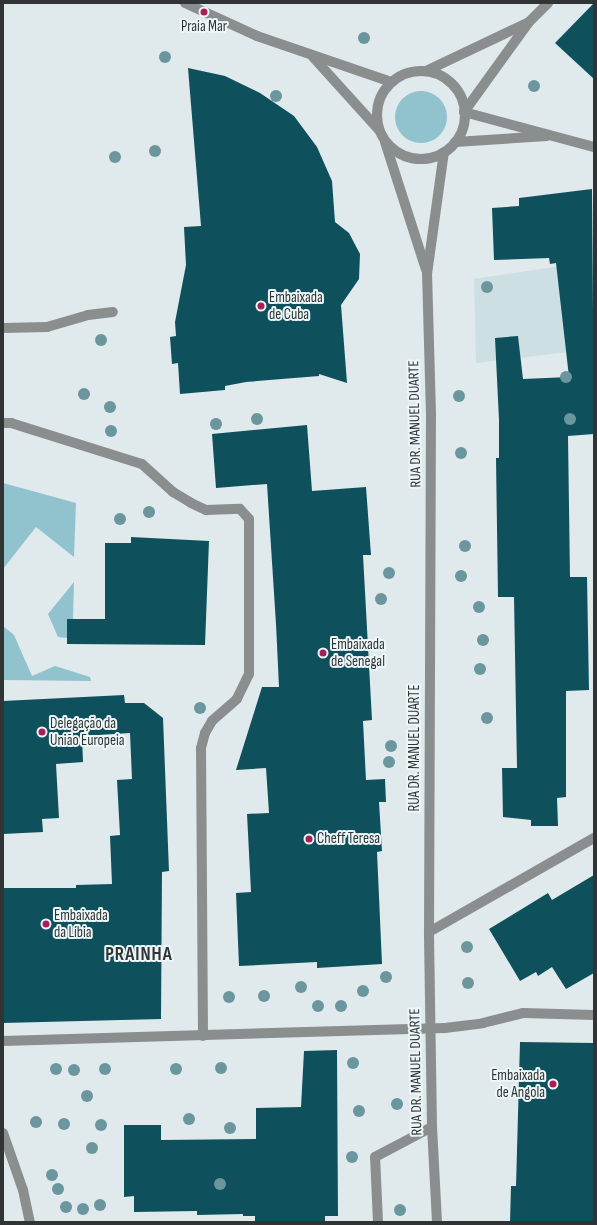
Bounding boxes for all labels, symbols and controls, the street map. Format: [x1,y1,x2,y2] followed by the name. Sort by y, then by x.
[199,7,209,17] marker: Praia Mar
[181,18,227,36] place label: Praia Mar
[269,288,323,323] place label: Embaixada de Cuba
[256,301,266,311] marker: Embaixada de Cuba
[405,360,425,488] street label: RUA DR. MANUEL DUARTE
[331,635,385,670] place label: Embaixada de Senegal
[318,648,328,658] marker: Embaixada de Senegal
[406,684,424,812] street label: RUA DR. MANUEL DUARTE
[50,714,125,749] place label: Delegação da União Europeia
[37,727,47,737] marker: Delegação da União Europeia
[317,830,380,848] place label: Cheff Teresa
[304,834,314,844] marker: Cheff Teresa
[54,906,108,941] place label: Embaixada da Líbia
[41,919,51,929] marker: Embaixada da Líbia
[105,944,173,966] district label: PRAINHA
[406,1008,426,1136] street label: RUA DR. MANUEL DUARTE
[491,1066,545,1101] place label: Embaixada de Angola
[548,1079,558,1089] marker: Embaixada de Angola

